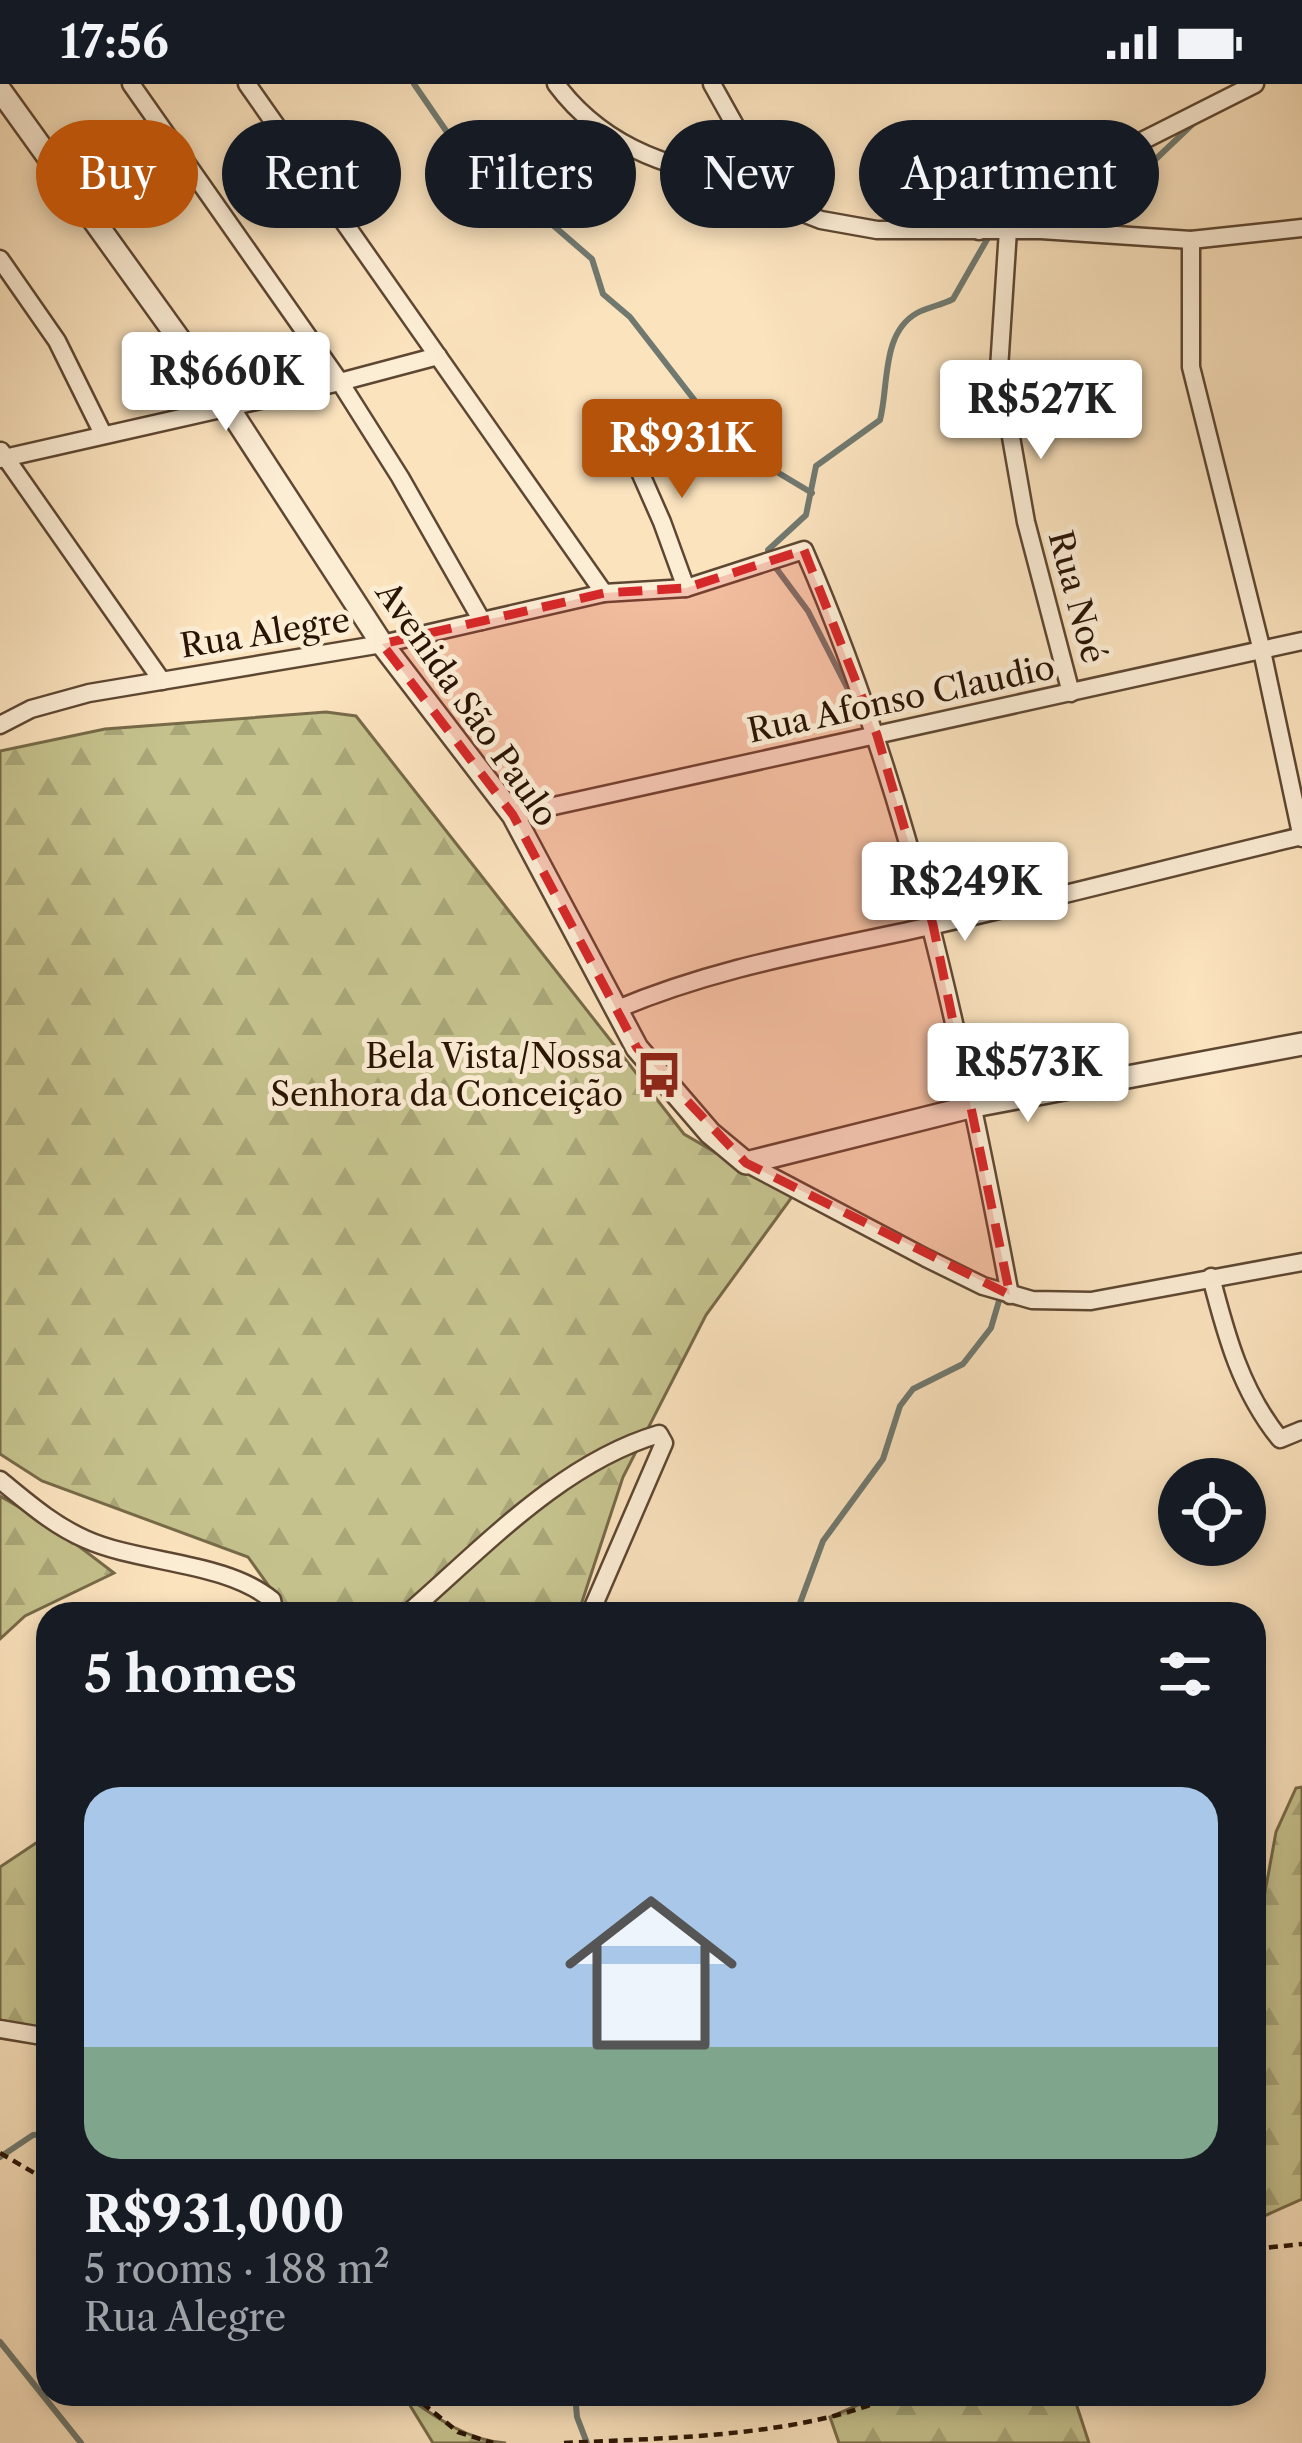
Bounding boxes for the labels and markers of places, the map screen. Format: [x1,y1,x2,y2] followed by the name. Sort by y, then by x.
[128,332,324,434] pin: R$660K
[943,360,1139,462] pin: R$527K
[584,399,780,501] pin: R$931K
[867,842,1063,944] pin: R$249K
[930,1023,1126,1125] pin: R$573K
[270,1036,624,1115] place label: Bela Vista/Nossa Senhora da Conceição
[634,1050,684,1100] bus stop icon: Bela Vista/Nossa Senhora da Conceição

